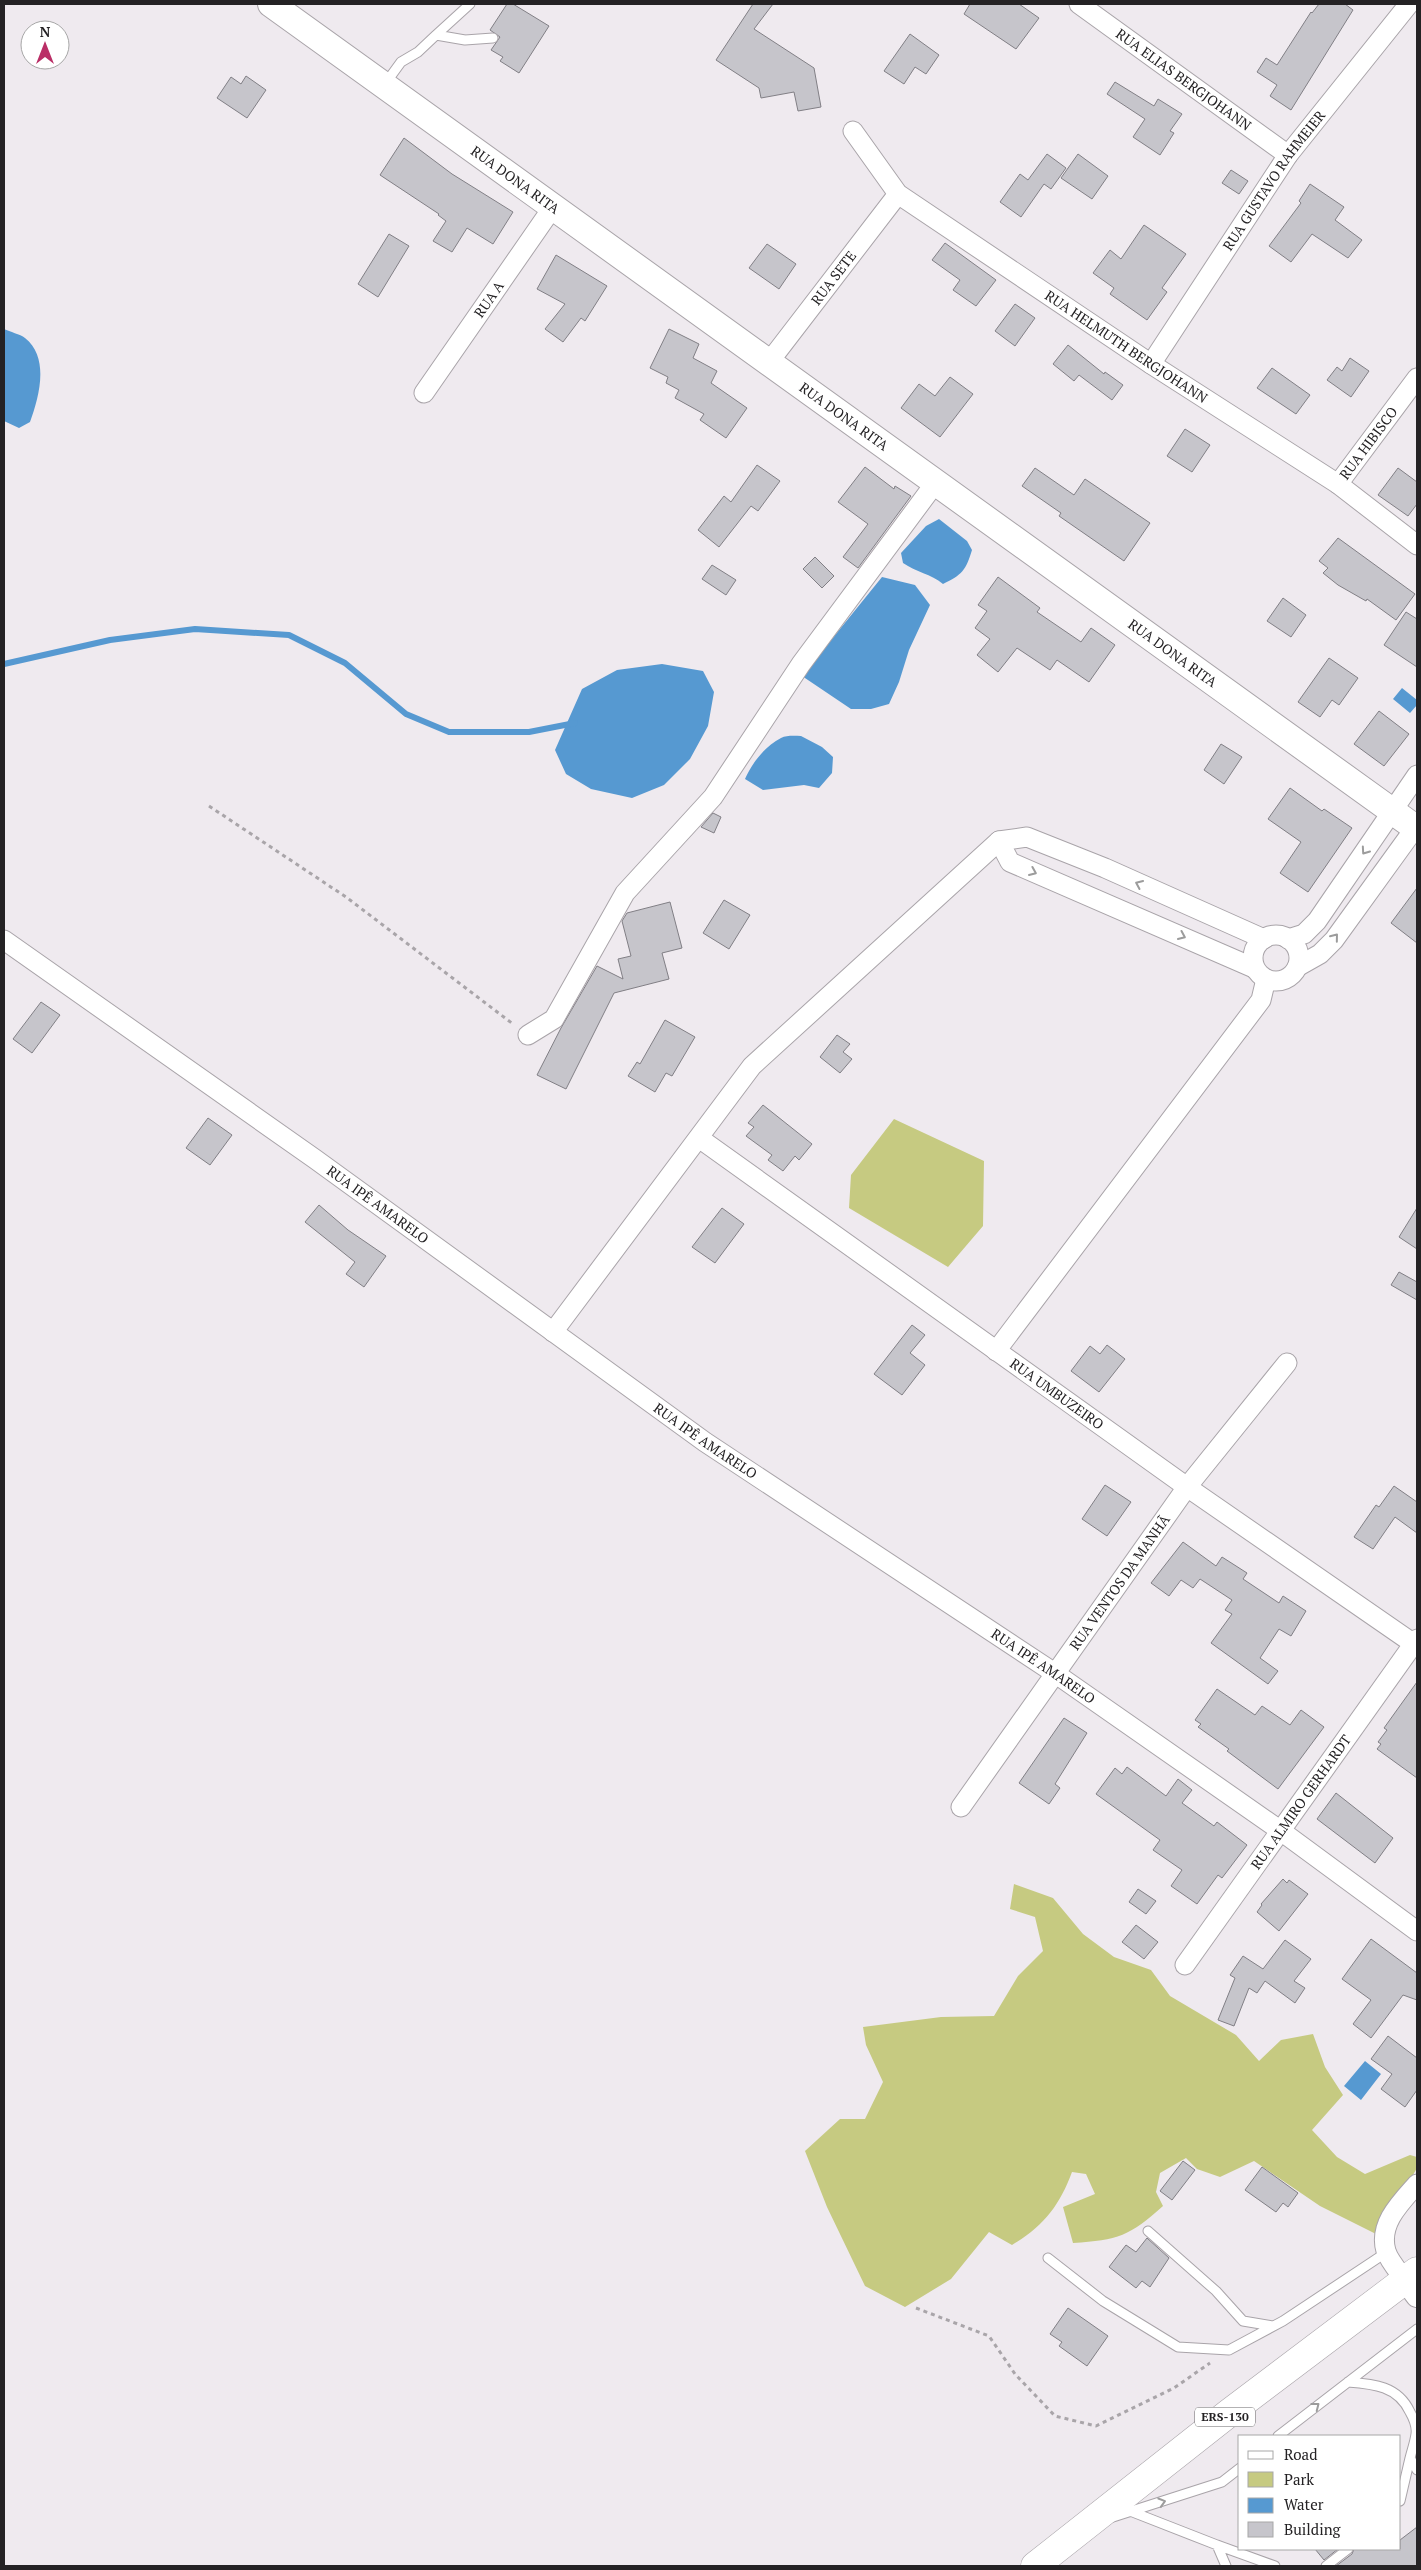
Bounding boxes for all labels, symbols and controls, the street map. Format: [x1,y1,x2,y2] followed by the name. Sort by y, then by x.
[20,20,70,70] north arrow
[40,22,51,41] text: N
[1112,24,1255,134] street label: RUA ELIAS BERGJOHANN
[1218,106,1329,254] street label: RUA GUSTAVO RAHMEIER
[467,141,564,218] street label: RUA DONA RITA
[806,247,860,309] street label: RUA SETE
[469,277,508,321] street label: RUA A
[1042,286,1211,407] street label: RUA HELMUTH BERGJOHANN
[796,378,893,455] street label: RUA DONA RITA
[1335,403,1401,483] street label: RUA HIBISCO
[1125,614,1222,691] street label: RUA DONA RITA
[1362,846,1371,855] one-way arrow
[1028,865,1037,876] one-way arrow
[1135,879,1144,890] one-way arrow
[1177,930,1186,941] one-way arrow
[1329,934,1337,943] one-way arrow
[323,1161,433,1248] street label: RUA IPÊ AMARELO
[1006,1353,1108,1434] street label: RUA UMBUZEIRO
[650,1398,761,1483] street label: RUA IPÊ AMARELO
[1065,1510,1174,1654] street label: RUA VENTOS DA MANHÃ
[988,1624,1099,1708] street label: RUA IPÊ AMARELO
[1246,1730,1355,1873] street label: RUA ALMIRO GERHARDT
[1310,2403,1319,2411] one-way arrow
[1195,2408,1255,2426] road number: ERS-130
[1238,2435,1401,2550] legend
[1284,2444,1317,2464] text: Road
[1284,2469,1314,2489] text: Park
[1284,2494,1324,2514] text: Water
[1157,2498,1166,2508] one-way arrow
[1284,2519,1342,2539] text: Building

